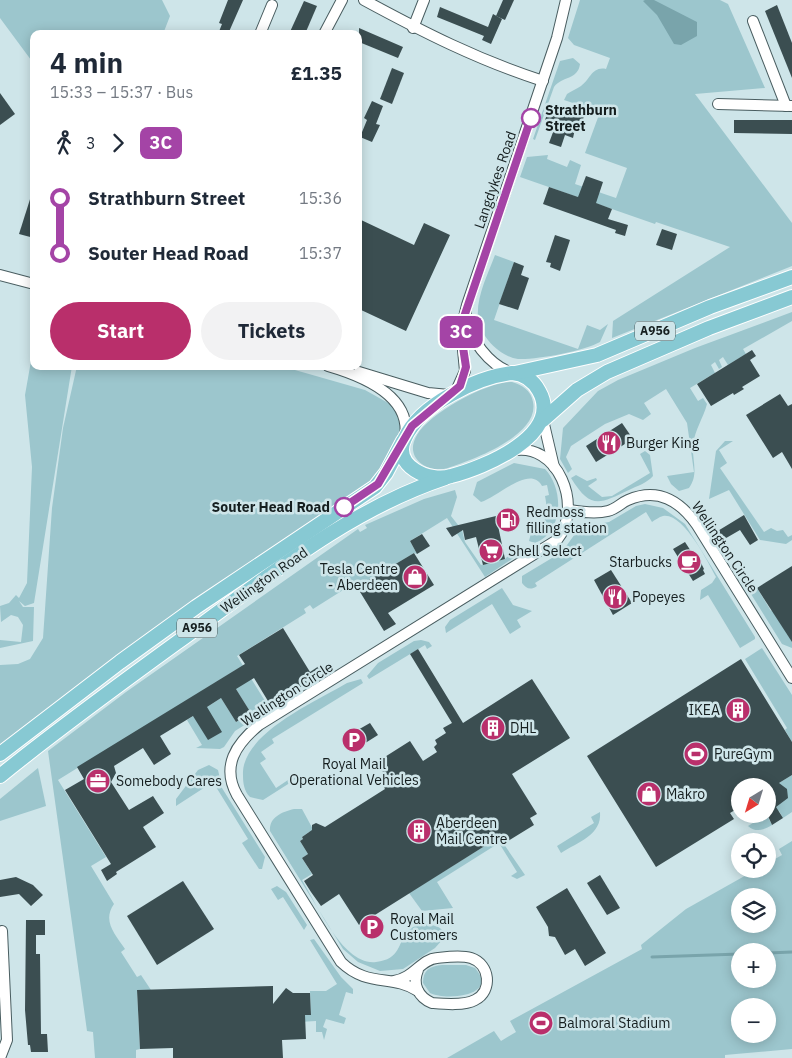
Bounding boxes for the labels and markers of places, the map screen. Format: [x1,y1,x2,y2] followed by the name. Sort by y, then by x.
[545,101,617,135] place label: Strathburn Street
[521,108,541,128] marker: Strathburn Street
[596,430,622,456] restaurant icon: Burger King
[626,434,700,452] place label: Burger King
[334,497,354,517] marker: Souter Head Road
[212,498,330,516] place label: Souter Head Road
[526,503,607,537] place label: Redmoss filling station
[495,507,521,533] fuel station icon: Redmoss filling station
[478,538,504,564] supermarket icon: Shell Select
[508,542,582,560] place label: Shell Select
[676,549,702,575] cafe icon: Starbucks
[609,553,672,571] place label: Starbucks
[320,560,398,594] place label: Tesla Centre - Aberdeen
[402,564,428,590] shop icon: Tesla Centre - Aberdeen
[602,584,628,610] restaurant icon: Popeyes
[632,588,685,606] place label: Popeyes
[725,697,751,723] building icon: IKEA
[688,701,720,719] place label: IKEA
[480,715,506,741] building icon: DHL
[510,719,536,737] place label: DHL
[341,727,367,753] parking icon: Royal Mail Operational Vehicles
[683,741,709,767] sports icon: PureGym
[714,745,772,763] place label: PureGym
[289,755,419,789] place label: Royal Mail Operational Vehicles
[85,768,111,794] office icon: Somebody Cares
[116,772,222,790] place label: Somebody Cares
[636,781,662,807] shop icon: Makro
[666,785,705,803] place label: Makro
[436,814,508,848] place label: Aberdeen Mail Centre
[406,818,432,844] building icon: Aberdeen Mail Centre
[390,910,458,944] place label: Royal Mail Customers
[359,914,385,940] parking icon: Royal Mail Customers
[528,1010,554,1036] sports icon: Balmoral Stadium
[558,1014,670,1032] place label: Balmoral Stadium

